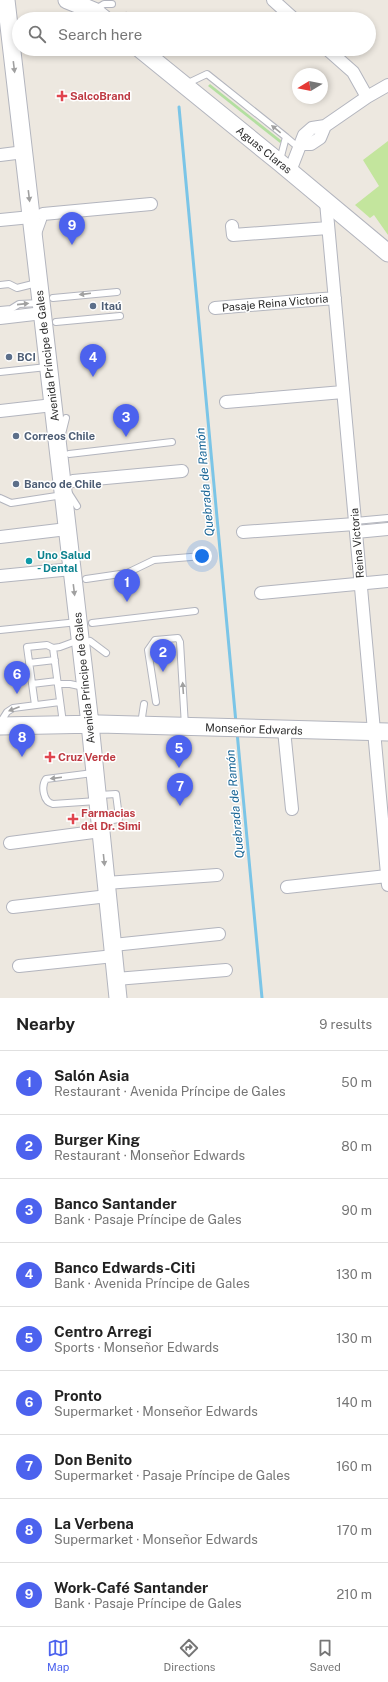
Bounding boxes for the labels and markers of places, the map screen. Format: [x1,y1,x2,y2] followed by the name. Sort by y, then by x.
[70,90,131,102] place label: SalcoBrand
[57,91,67,101] marker: SalcoBrand
[59,212,85,245] pin: 9
[101,300,122,312] place label: Itaú
[88,301,98,311] marker: Itaú
[80,344,106,377] pin: 4
[17,351,36,363] place label: BCI
[4,352,14,362] marker: BCI
[113,404,139,437] pin: 3
[24,430,95,442] place label: Correos Chile
[11,431,21,441] marker: Correos Chile
[24,478,102,490] place label: Banco de Chile
[11,479,21,489] marker: Banco de Chile
[37,549,91,574] place label: Uno Salud - Dental
[24,556,34,566] marker: Uno Salud - Dental
[114,569,140,602] pin: 1
[150,639,176,672] pin: 2
[4,661,30,694] pin: 6
[9,724,35,757] pin: 8
[166,735,192,768] pin: 5
[58,751,116,763] place label: Cruz Verde
[45,752,55,762] marker: Cruz Verde
[167,773,193,806] pin: 7
[81,807,141,832] place label: Farmacias del Dr. Simi
[68,814,78,824] marker: Farmacias del Dr. Simi

